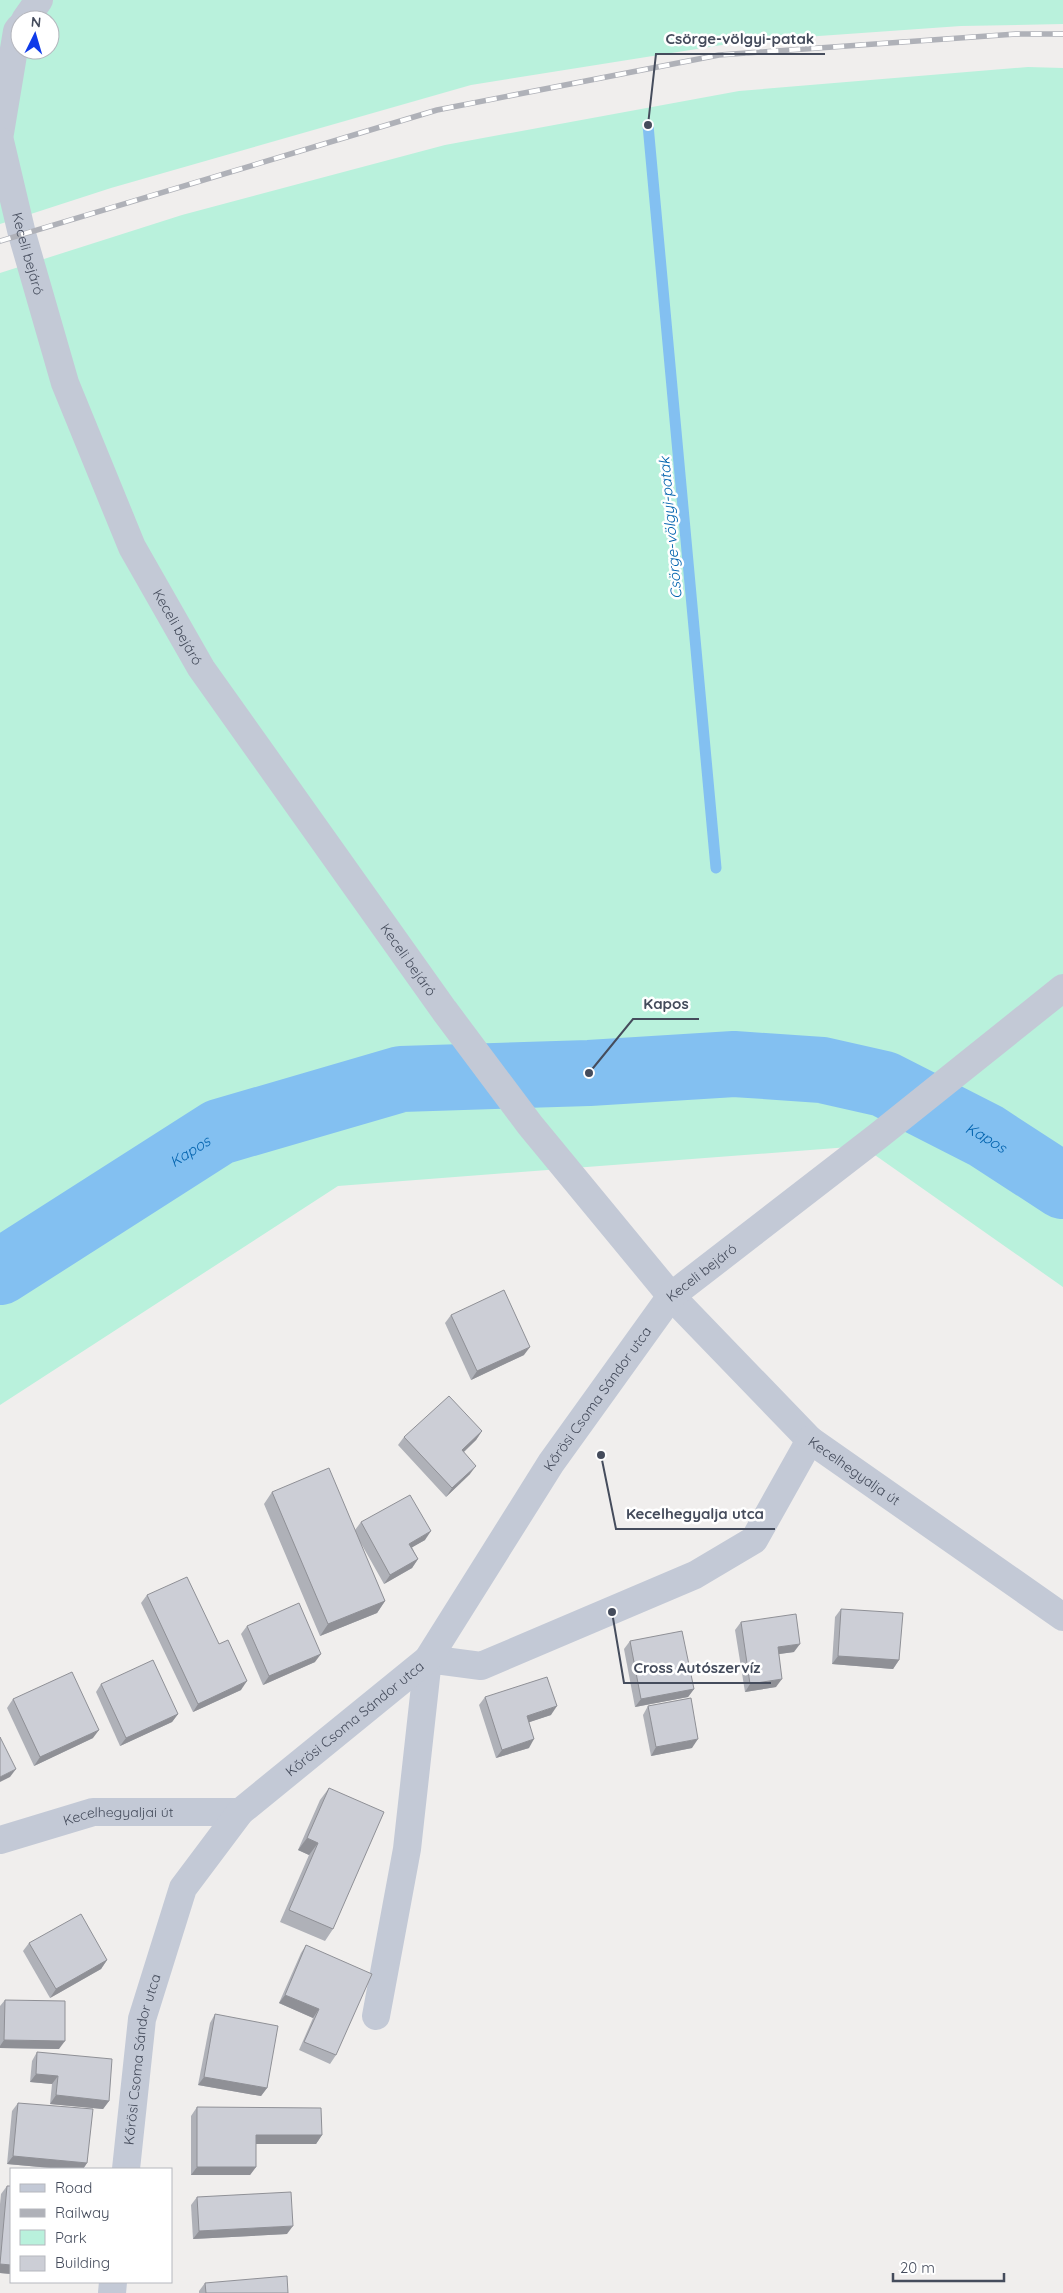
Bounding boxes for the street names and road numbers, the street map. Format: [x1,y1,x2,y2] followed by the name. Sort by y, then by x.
[8,211,48,297] street label: Keceli bejáró
[149,586,207,668] street label: Keceli bejáró
[376,920,440,1000] street label: Keceli bejáró
[662,1239,740,1306] street label: Keceli bejáró
[539,1323,655,1474] street label: Kőrösi Csoma Sándor utca
[805,1433,904,1510] street label: Kecelhegyalja út
[282,1657,428,1780] street label: Kőrösi Csoma Sándor utca
[61,1803,174,1829] street label: Kecelhegyaljai út
[120,1972,165,2146] street label: Kőrösi Csoma Sándor utca

